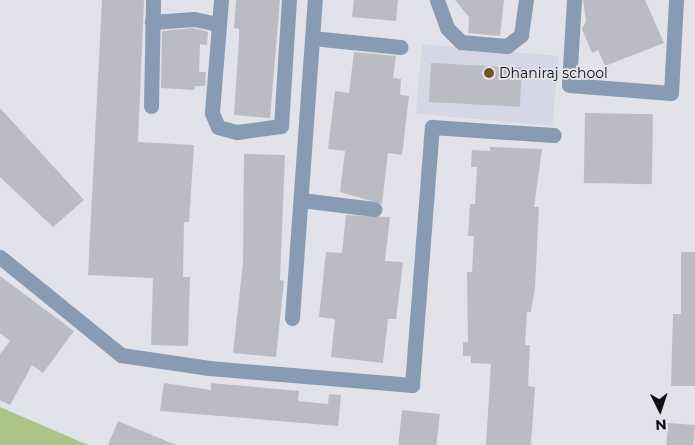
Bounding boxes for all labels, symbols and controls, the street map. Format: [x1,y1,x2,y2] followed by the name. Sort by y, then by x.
[499,65,608,81] place label: Dhaniraj school
[483,67,495,79] marker: Dhaniraj school
[635,385,685,435] north arrow
[655,416,667,434] text: N

